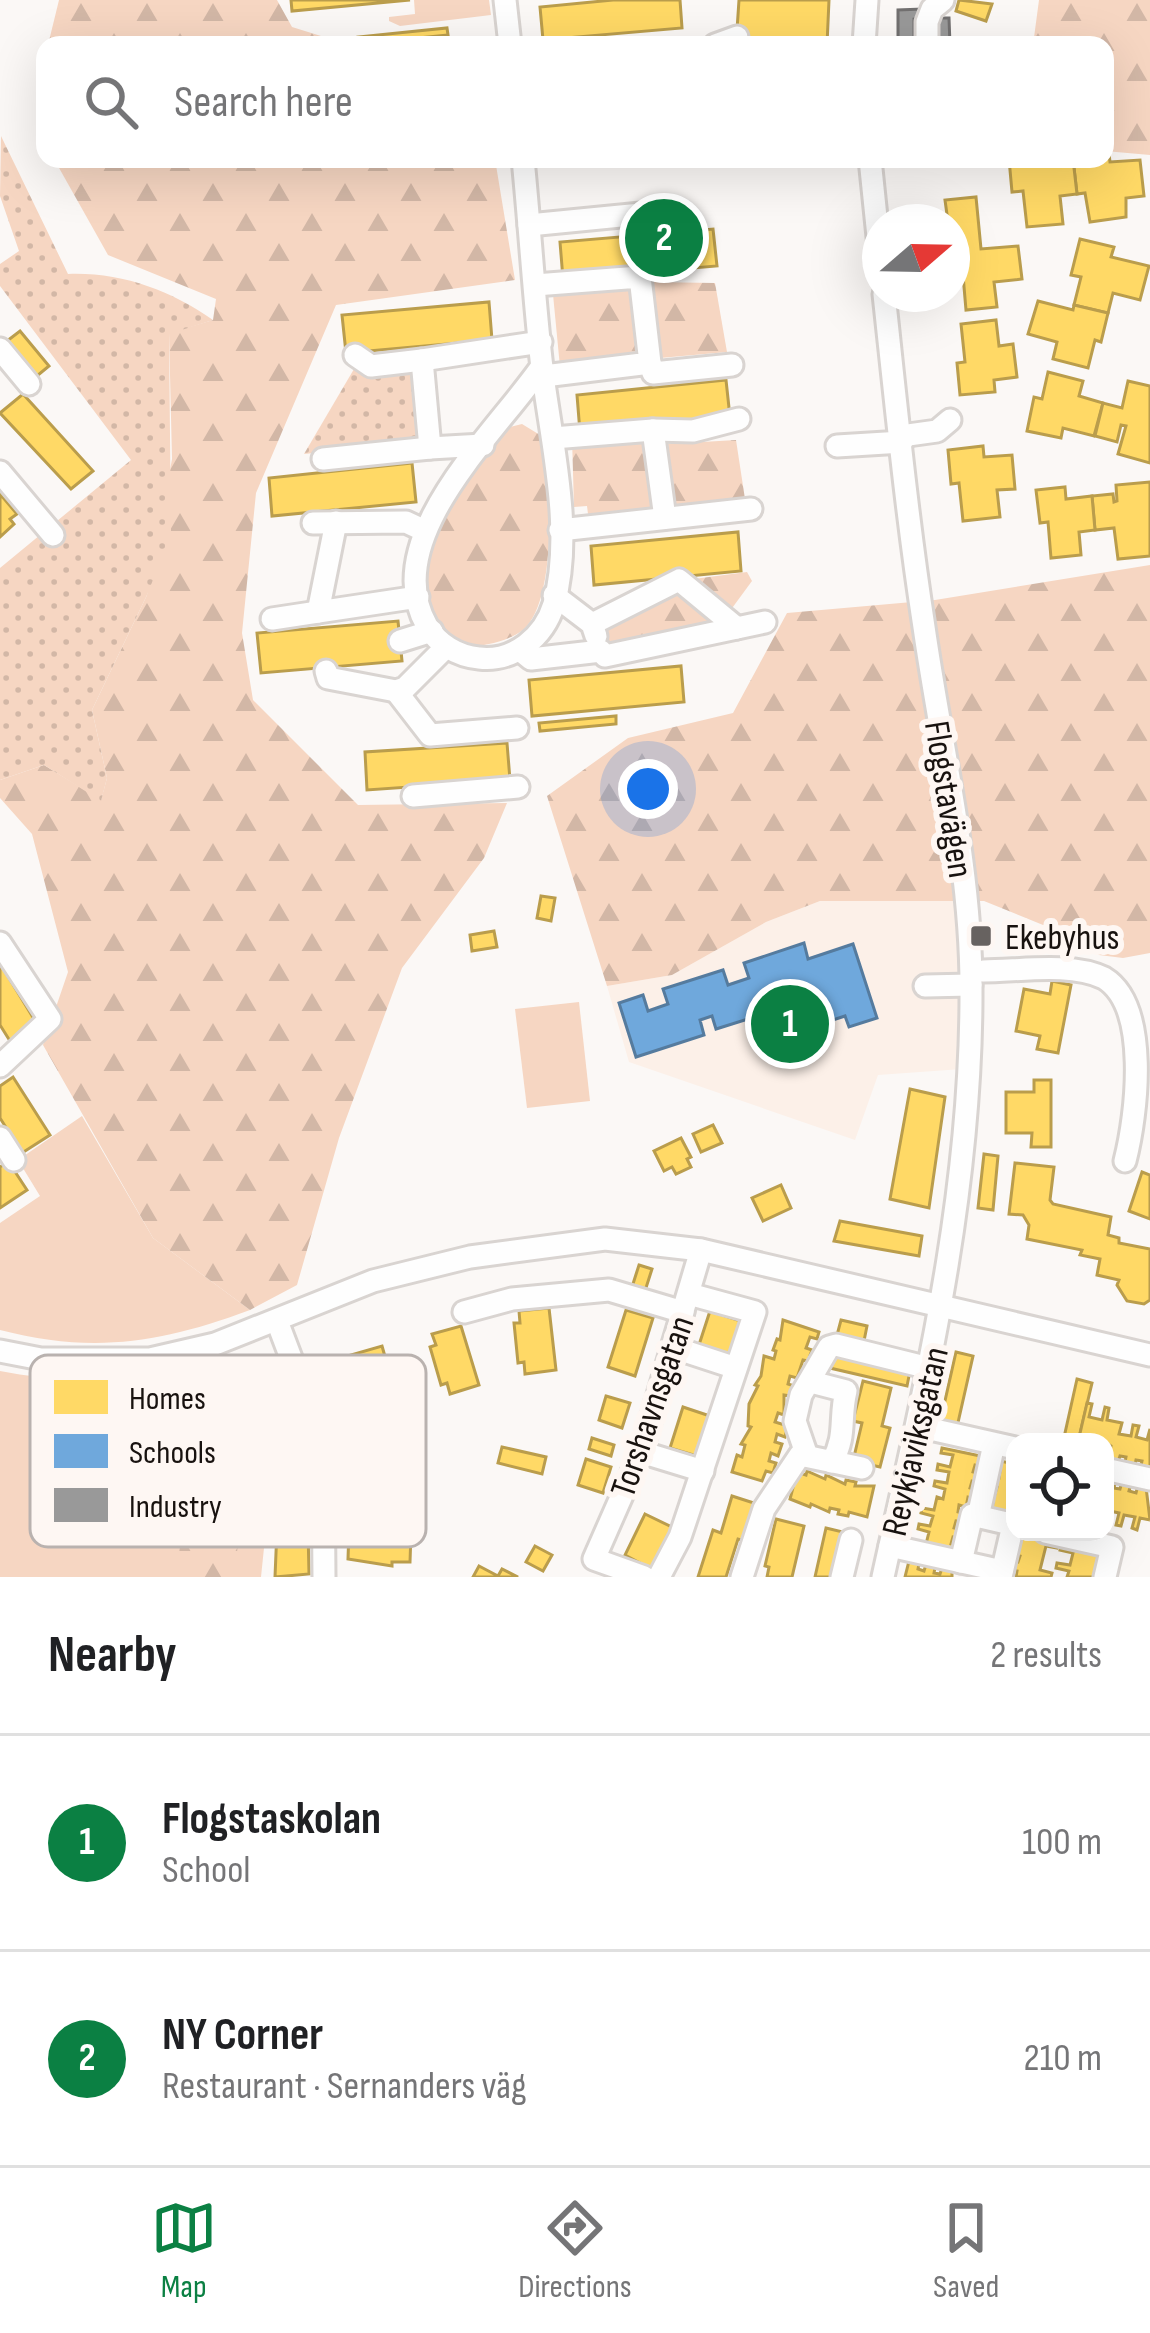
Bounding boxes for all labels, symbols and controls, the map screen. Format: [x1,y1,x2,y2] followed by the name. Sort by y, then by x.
[36,36,1114,168] search box
[78,69,144,135] icon: search
[174,75,353,130] text: Search here
[625,193,703,283] pin: 2
[862,204,970,312] north arrow
[914,718,981,881] street label: Flogstavägen
[618,759,678,819] your location
[1005,917,1119,960] place label: Ekebyhus
[968,923,994,949] marker: Ekebyhus
[751,979,829,1069] pin: 1
[602,1311,704,1503] street label: Torshavnsgatan
[874,1343,959,1540] street label: Reykjaviksgatan
[30,1355,426,1547] legend
[129,1379,206,1419] text: Homes
[129,1433,216,1473] text: Schools
[1006,1433,1114,1541] map controls
[1006,1433,1114,1541] button: locate
[129,1487,222,1527] text: Industry
[48,1625,177,1686] text: Nearby
[990,1632,1102,1679] text: 2 results
[162,1792,381,1847] text: Flogstaskolan
[79,1819,95,1866] text: 1
[1022,1819,1102,1866] text: 100 m
[162,1847,251,1894] text: School
[162,2008,323,2063] text: NY Corner
[78,2035,96,2082] text: 2
[1024,2035,1102,2082] text: 210 m
[162,2063,527,2110] text: Restaurant · Sernanders väg
[151,2195,217,2307] tab: Map
[518,2195,632,2307] tab: Directions
[933,2195,999,2307] tab: Saved

